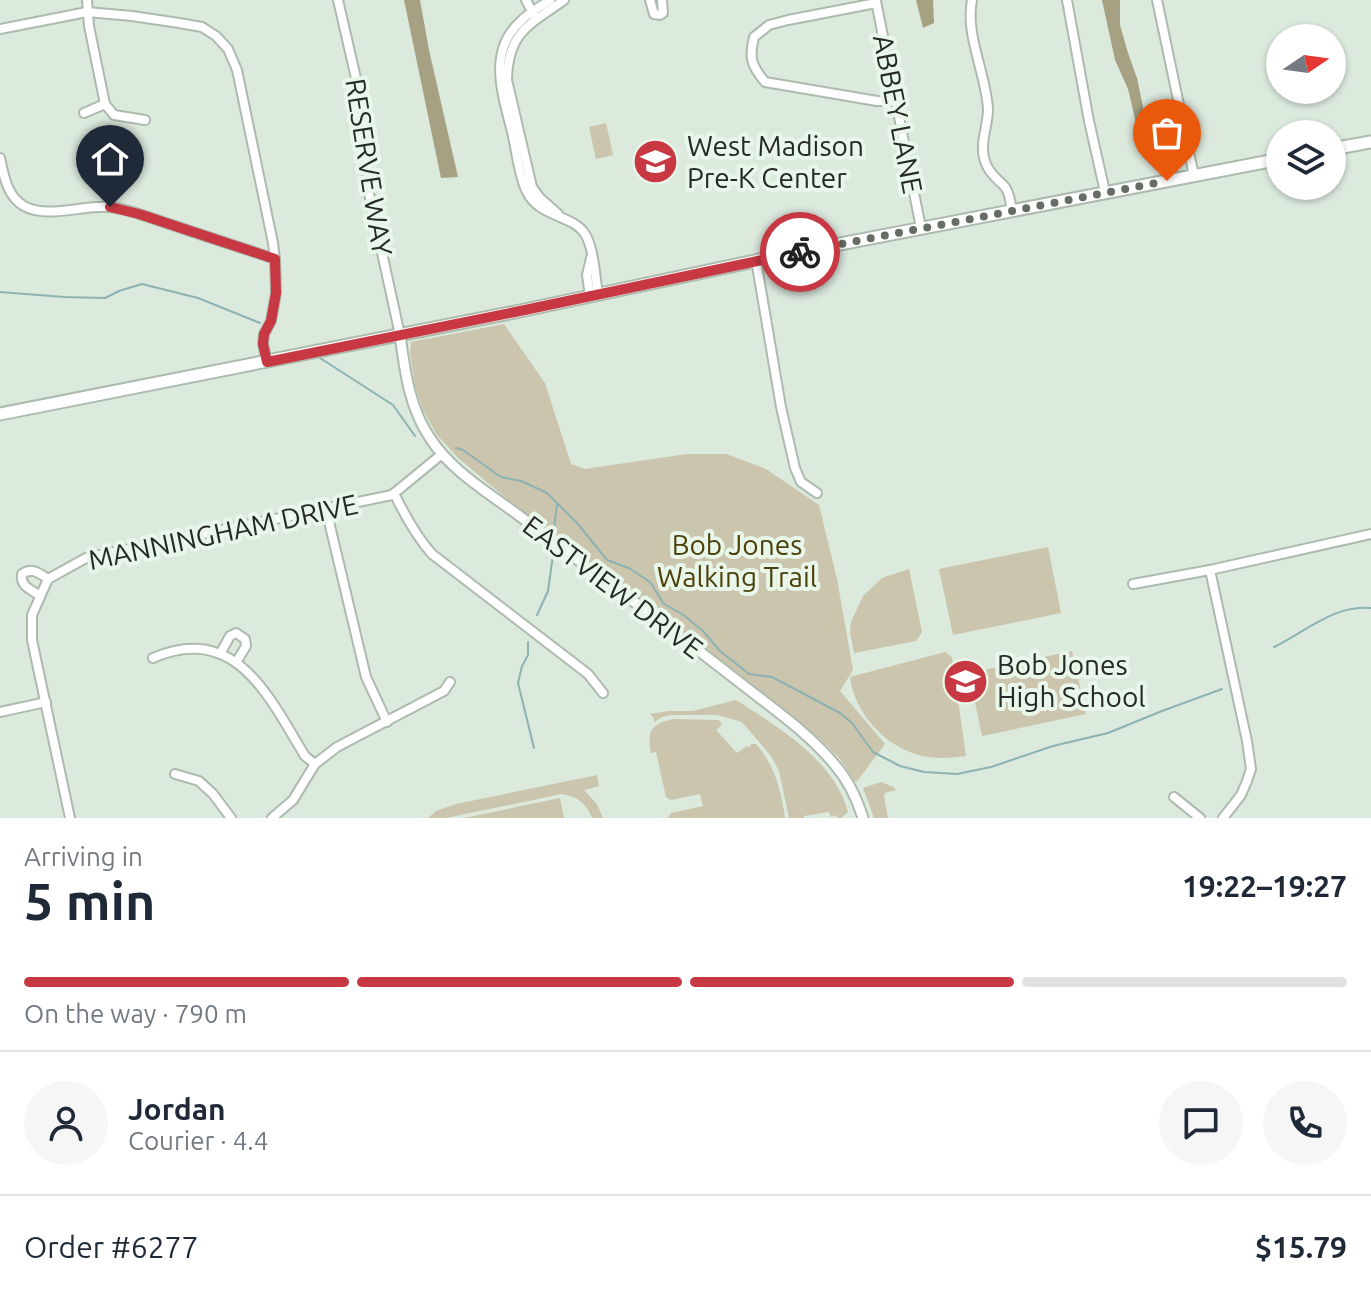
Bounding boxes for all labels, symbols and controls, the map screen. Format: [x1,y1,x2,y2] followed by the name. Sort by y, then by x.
[1266,24,1346,104] north arrow
[1266,24,1346,200] map controls
[868,32,929,196] street label: ABBEY LANE
[340,76,399,258] street label: RESERVE WAY
[1133,99,1201,181] pin
[1145,111,1189,155] icon: bag
[1266,120,1346,200] button: layers
[76,125,144,207] pin
[687,130,864,193] place label: West Madison Pre-K Center
[88,137,132,181] icon: home
[632,138,680,186] school or university icon: West Madison Pre-K Center
[760,212,840,292] courier
[778,230,822,274] icon: bike
[85,488,360,575] street label: MANNINGHAM DRIVE
[517,509,709,664] street label: EASTVIEW DRIVE
[657,529,817,592] park label: Bob Jones Walking Trail
[997,649,1146,712] place label: Bob Jones High School
[942,657,990,705] school or university icon: Bob Jones High School
[24,842,143,871] text: Arriving in
[1182,869,1347,903] text: 19:22–19:27
[24,872,155,930] text: 5 min
[24,999,247,1028] text: On the way · 790 m
[24,1081,108,1165] button: person
[1159,1081,1243,1165] button: chat
[1263,1081,1347,1165] button: phone
[128,1092,226,1126] text: Jordan
[128,1126,268,1155] text: Courier · 4.4
[24,1230,198,1264] text: Order #6277
[1255,1230,1347,1264] text: $15.79

